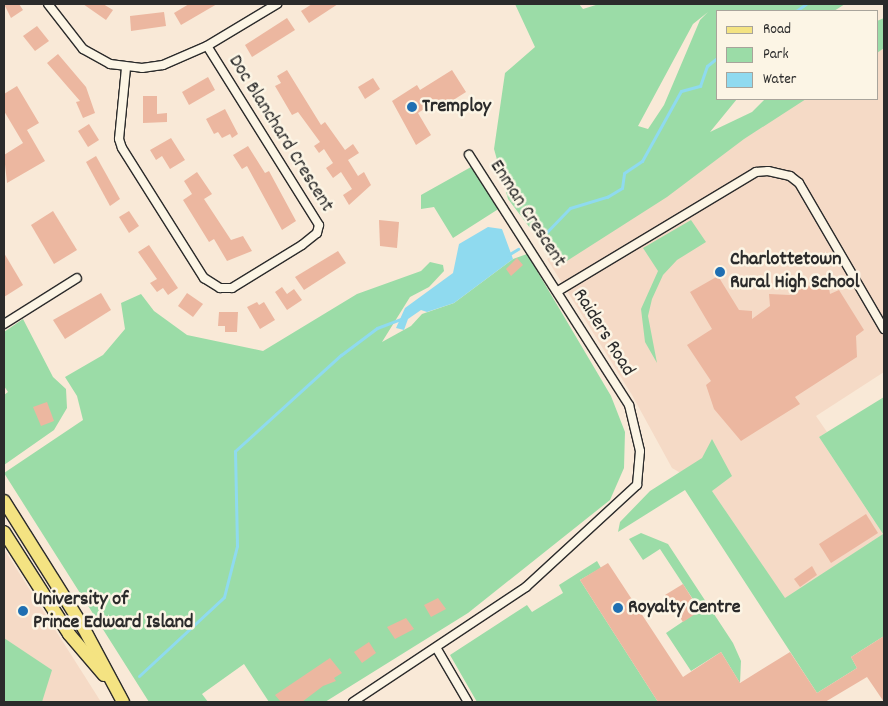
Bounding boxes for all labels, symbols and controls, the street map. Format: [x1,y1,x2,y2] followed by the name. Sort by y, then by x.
[716,10,878,100] legend
[763,19,791,41] text: Road
[763,44,789,66] text: Park
[222,51,338,217] street label: Doc Blanchard Crescent
[763,69,796,91] text: Water
[422,95,491,119] place label: Tremploy
[406,101,418,113] marker: Tremploy
[483,156,571,272] street label: Enman Crescent
[730,248,859,295] place label: Charlottetown Rural High School
[714,266,726,278] marker: Charlottetown Rural High School
[567,285,639,381] street label: Raiders Road
[33,588,193,635] place label: University of Prince Edward Island
[628,596,740,620] place label: Royalty Centre
[612,602,624,614] marker: Royalty Centre
[17,605,29,617] marker: University of Prince Edward Island

